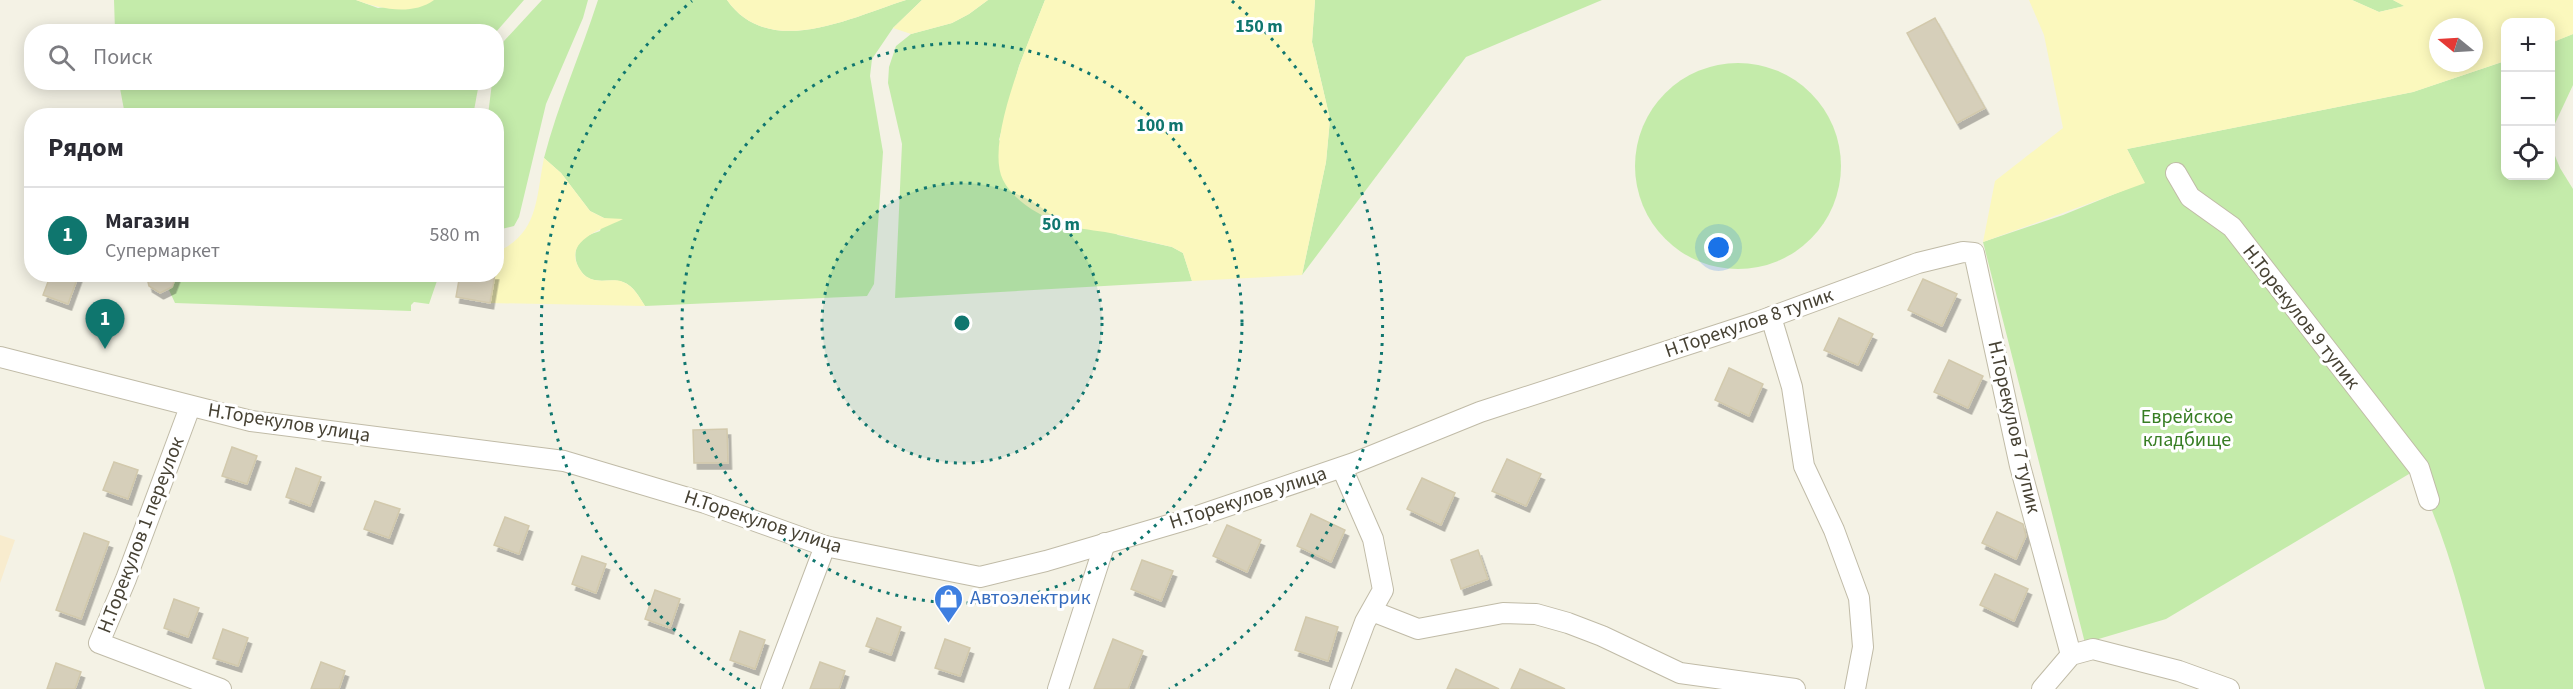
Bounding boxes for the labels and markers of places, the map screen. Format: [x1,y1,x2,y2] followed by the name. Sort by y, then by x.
[86,300,124,349] pin: 1
[952,313,972,333] centre of rings
[933,582,965,624] shop icon: Автоэлектрик
[970,584,1091,612] place label: Автоэлектрик

